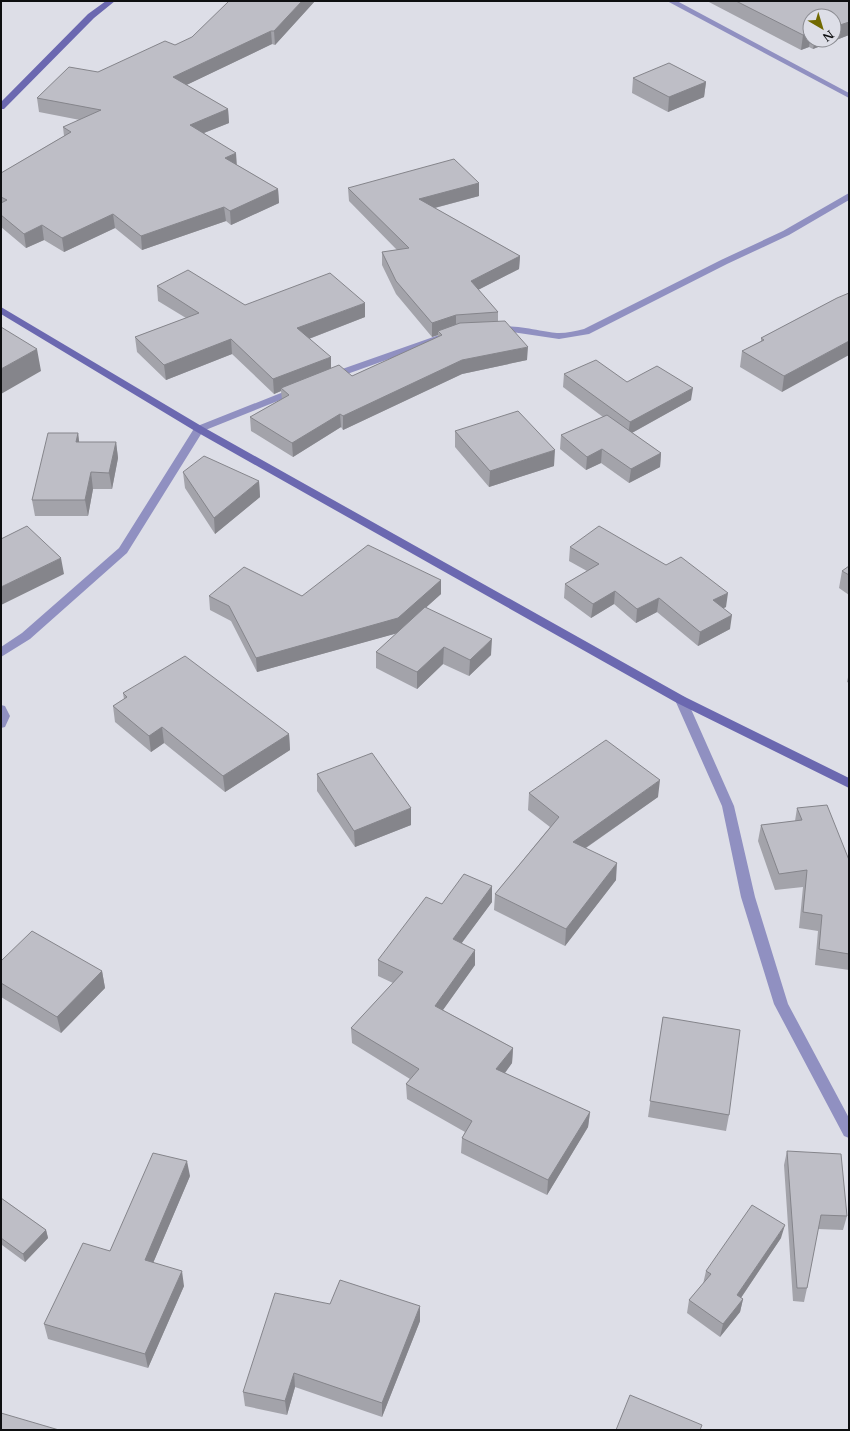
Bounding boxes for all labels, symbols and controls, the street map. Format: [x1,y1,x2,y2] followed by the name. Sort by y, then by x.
[802,8,842,48] north arrow
[819,27,837,45] text: N

